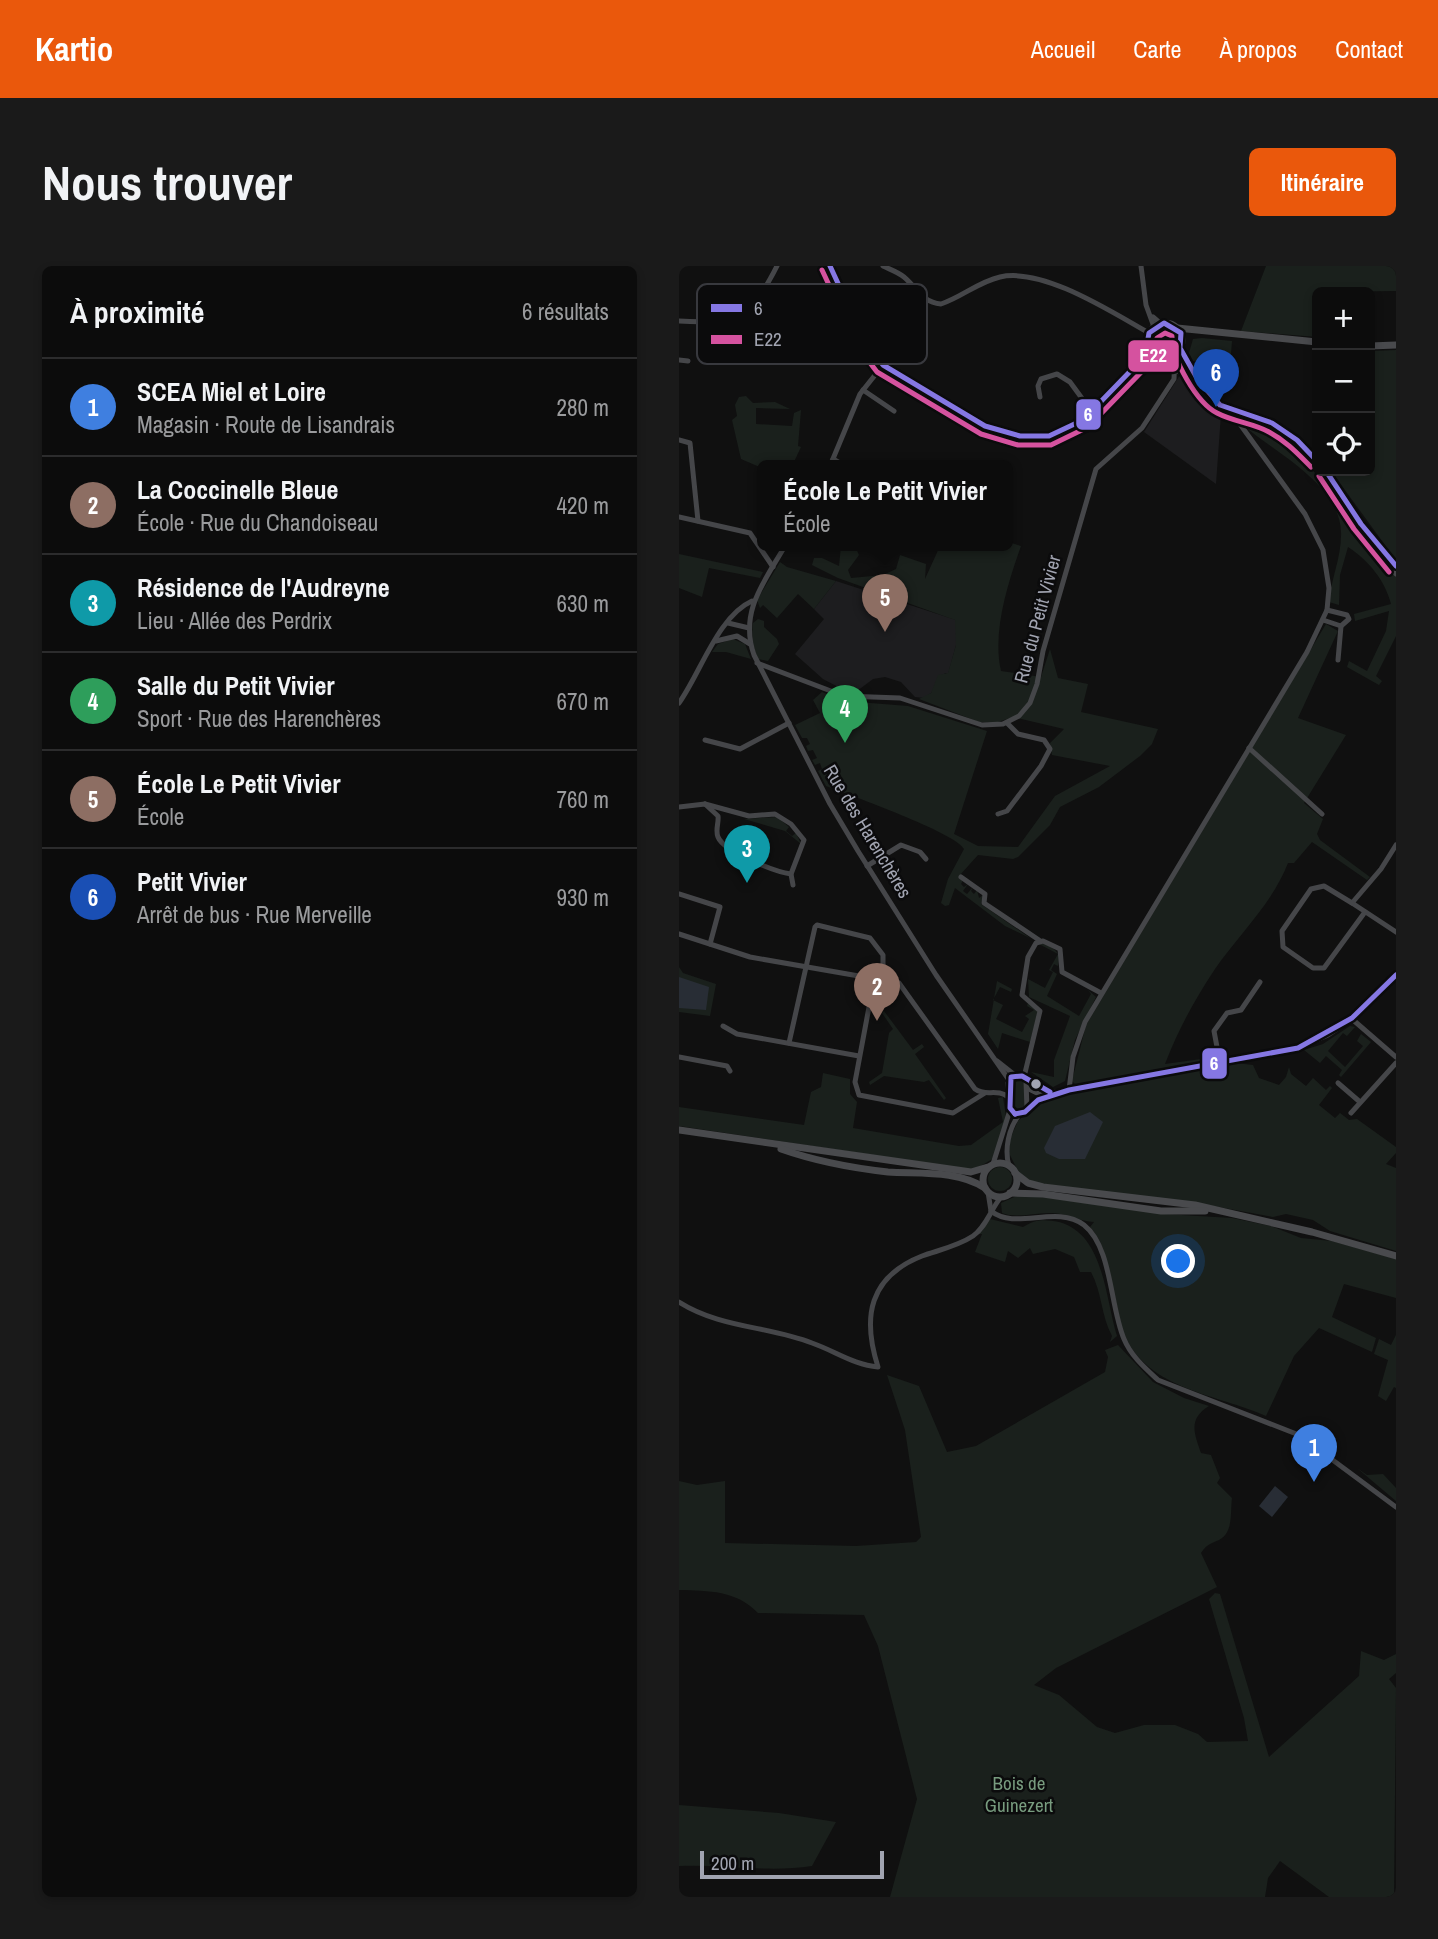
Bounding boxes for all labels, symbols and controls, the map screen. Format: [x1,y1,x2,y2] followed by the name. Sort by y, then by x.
[35,27,113,71] text: Kartio
[1031,33,1095,65] text: Accueil
[1133,33,1181,65] text: Carte
[1219,33,1297,65] text: À propos
[1335,33,1403,65] text: Contact
[1249,148,1396,216] button: Itinéraire
[42,149,292,215] text: Nous trouver
[697,284,927,364] legend
[1312,287,1375,476] map controls
[1312,287,1375,350] button: +
[70,292,204,332] text: À proximité
[754,295,763,321] text: 6
[522,296,609,327] text: 6 résultats
[754,326,782,352] text: E22
[1127,339,1180,373] line badge: E22
[1139,342,1167,368] text: E22
[1193,349,1239,407] pin: 6
[1312,350,1375,413] button: −
[137,374,326,409] text: SCEA Miel et Loire
[88,392,98,423] text: 1
[557,392,609,423] text: 280 m
[1075,398,1102,431] line badge: 6
[1084,401,1093,427] text: 6
[137,409,395,440] text: Magasin · Route de Lisandrais
[1312,413,1375,476] button: locate
[757,460,1013,551] popup
[137,472,338,507] text: La Coccinelle Bleue
[783,473,987,508] text: École Le Petit Vivier
[88,490,98,521] text: 2
[557,490,609,521] text: 420 m
[137,507,378,538] text: École · Rue du Chandoiseau
[783,508,830,539] text: École
[1007,551,1067,686] street label: Rue du Petit Vivier
[137,570,390,605] text: Résidence de l'Audreyne
[862,574,908,632] pin: 5
[88,588,98,619] text: 3
[557,588,609,619] text: 630 m
[137,605,332,636] text: Lieu · Allée des Perdrix
[137,668,335,703] text: Salle du Petit Vivier
[822,685,868,743] pin: 4
[88,686,98,717] text: 4
[557,686,609,717] text: 670 m
[137,703,381,734] text: Sport · Rue des Harenchères
[818,759,918,903] street label: Rue des Harenchères
[137,766,340,801] text: École Le Petit Vivier
[88,784,98,815] text: 5
[557,784,609,815] text: 760 m
[137,801,184,832] text: École
[724,825,770,883] pin: 3
[137,864,247,899] text: Petit Vivier
[88,882,98,913] text: 6
[557,882,609,913] text: 930 m
[137,899,372,930] text: Arrêt de bus · Rue Merveille
[854,963,900,1021] pin: 2
[1201,1047,1228,1080] line badge: 6
[1210,1050,1219,1076] text: 6
[1029,1077,1043,1091] unlabelled marker
[1161,1244,1195,1278] your location
[1291,1424,1337,1482] pin: 1
[985,1770,1054,1818] park label: Bois de Guinezert
[700,1848,884,1880] scale bar
[711,1850,754,1876] text: 200 m

